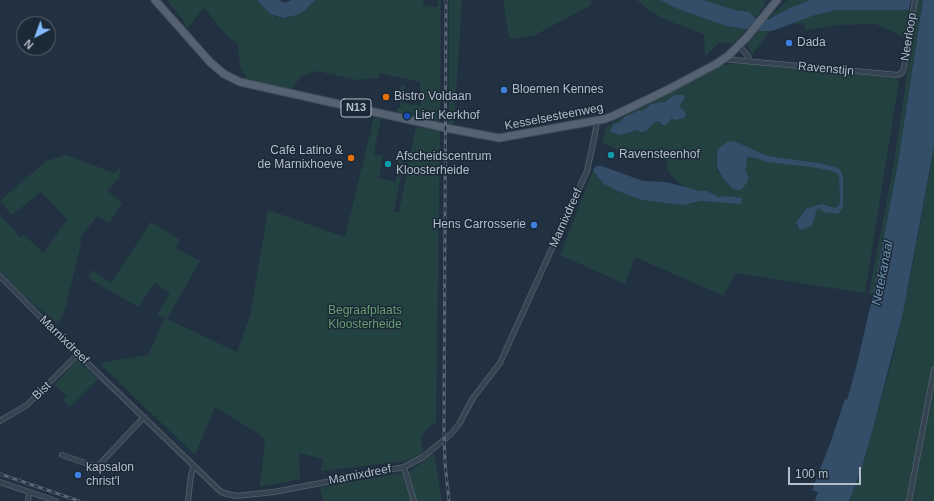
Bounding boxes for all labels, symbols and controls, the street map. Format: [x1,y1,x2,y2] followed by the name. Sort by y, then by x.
[898,12,920,62] street label: Neerloop
[16,16,56,56] north arrow
[797,36,826,50] place label: Dada
[22,37,36,51] text: N
[784,38,794,48] marker: Dada
[797,59,855,79] street label: Ravenstijn
[512,83,603,97] place label: Bloemen Kennes
[499,85,509,95] marker: Bloemen Kennes
[394,90,471,104] place label: Bistro Voldaan
[381,92,391,102] marker: Bistro Voldaan
[341,99,371,117] road number: N13
[504,100,604,134] street label: Kesselsesteenweg
[415,109,480,123] place label: Lier Kerkhof
[402,111,412,121] marker: Lier Kerkhof
[258,144,343,172] place label: Café Latino & de Marnixhoeve
[619,148,700,162] place label: Ravensteenhof
[396,150,491,178] place label: Afscheidscentrum Kloosterheide
[606,150,616,160] marker: Ravensteenhof
[346,153,356,163] marker: Café Latino & de Marnixhoeve
[383,159,393,169] marker: Afscheidscentrum Kloosterheide
[547,186,585,250] street label: Marnixdreef
[433,218,526,232] place label: Hens Carrosserie
[529,220,539,230] marker: Hens Carrosserie
[869,239,897,307] water label: Netekanaal
[328,304,402,332] park label: Begraafplaats Kloosterheide
[36,313,92,367] street label: Marnixdreef
[30,379,54,403] street label: Bist
[790,459,863,485] scale bar
[86,461,134,489] place label: kapsalon christ'l
[328,462,392,488] street label: Marnixdreef
[795,467,828,481] text: 100 m
[73,470,83,480] marker: kapsalon christ'l

